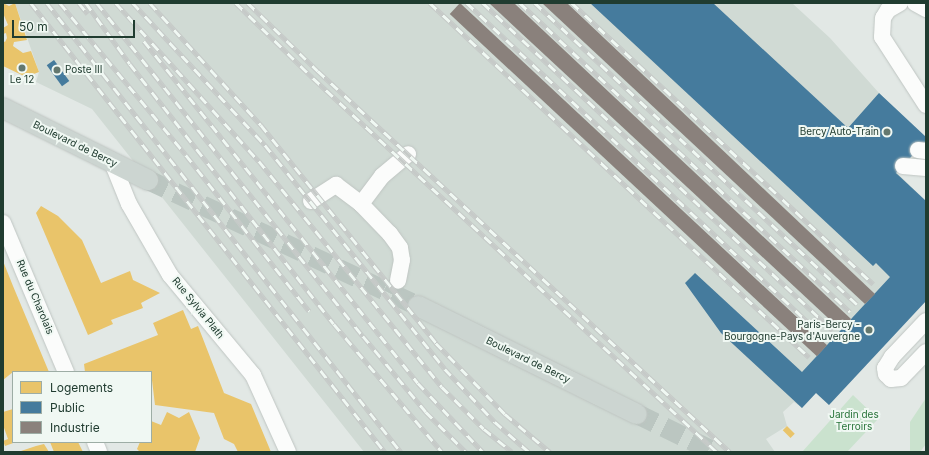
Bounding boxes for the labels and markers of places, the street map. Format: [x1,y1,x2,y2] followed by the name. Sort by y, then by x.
[17,63,27,73] marker: Le 12
[65,64,102,76] place label: Poste III
[52,65,62,75] marker: Poste III
[10,74,34,86] place label: Le 12
[800,126,879,138] place label: Bercy Auto-Train
[882,127,892,137] marker: Bercy Auto-Train
[724,318,860,342] place label: Paris-Bercy - Bourgogne-Pays d'Auvergne
[863,324,875,336] marker: Paris-Bercy - Bourgogne-Pays d'Auvergne

